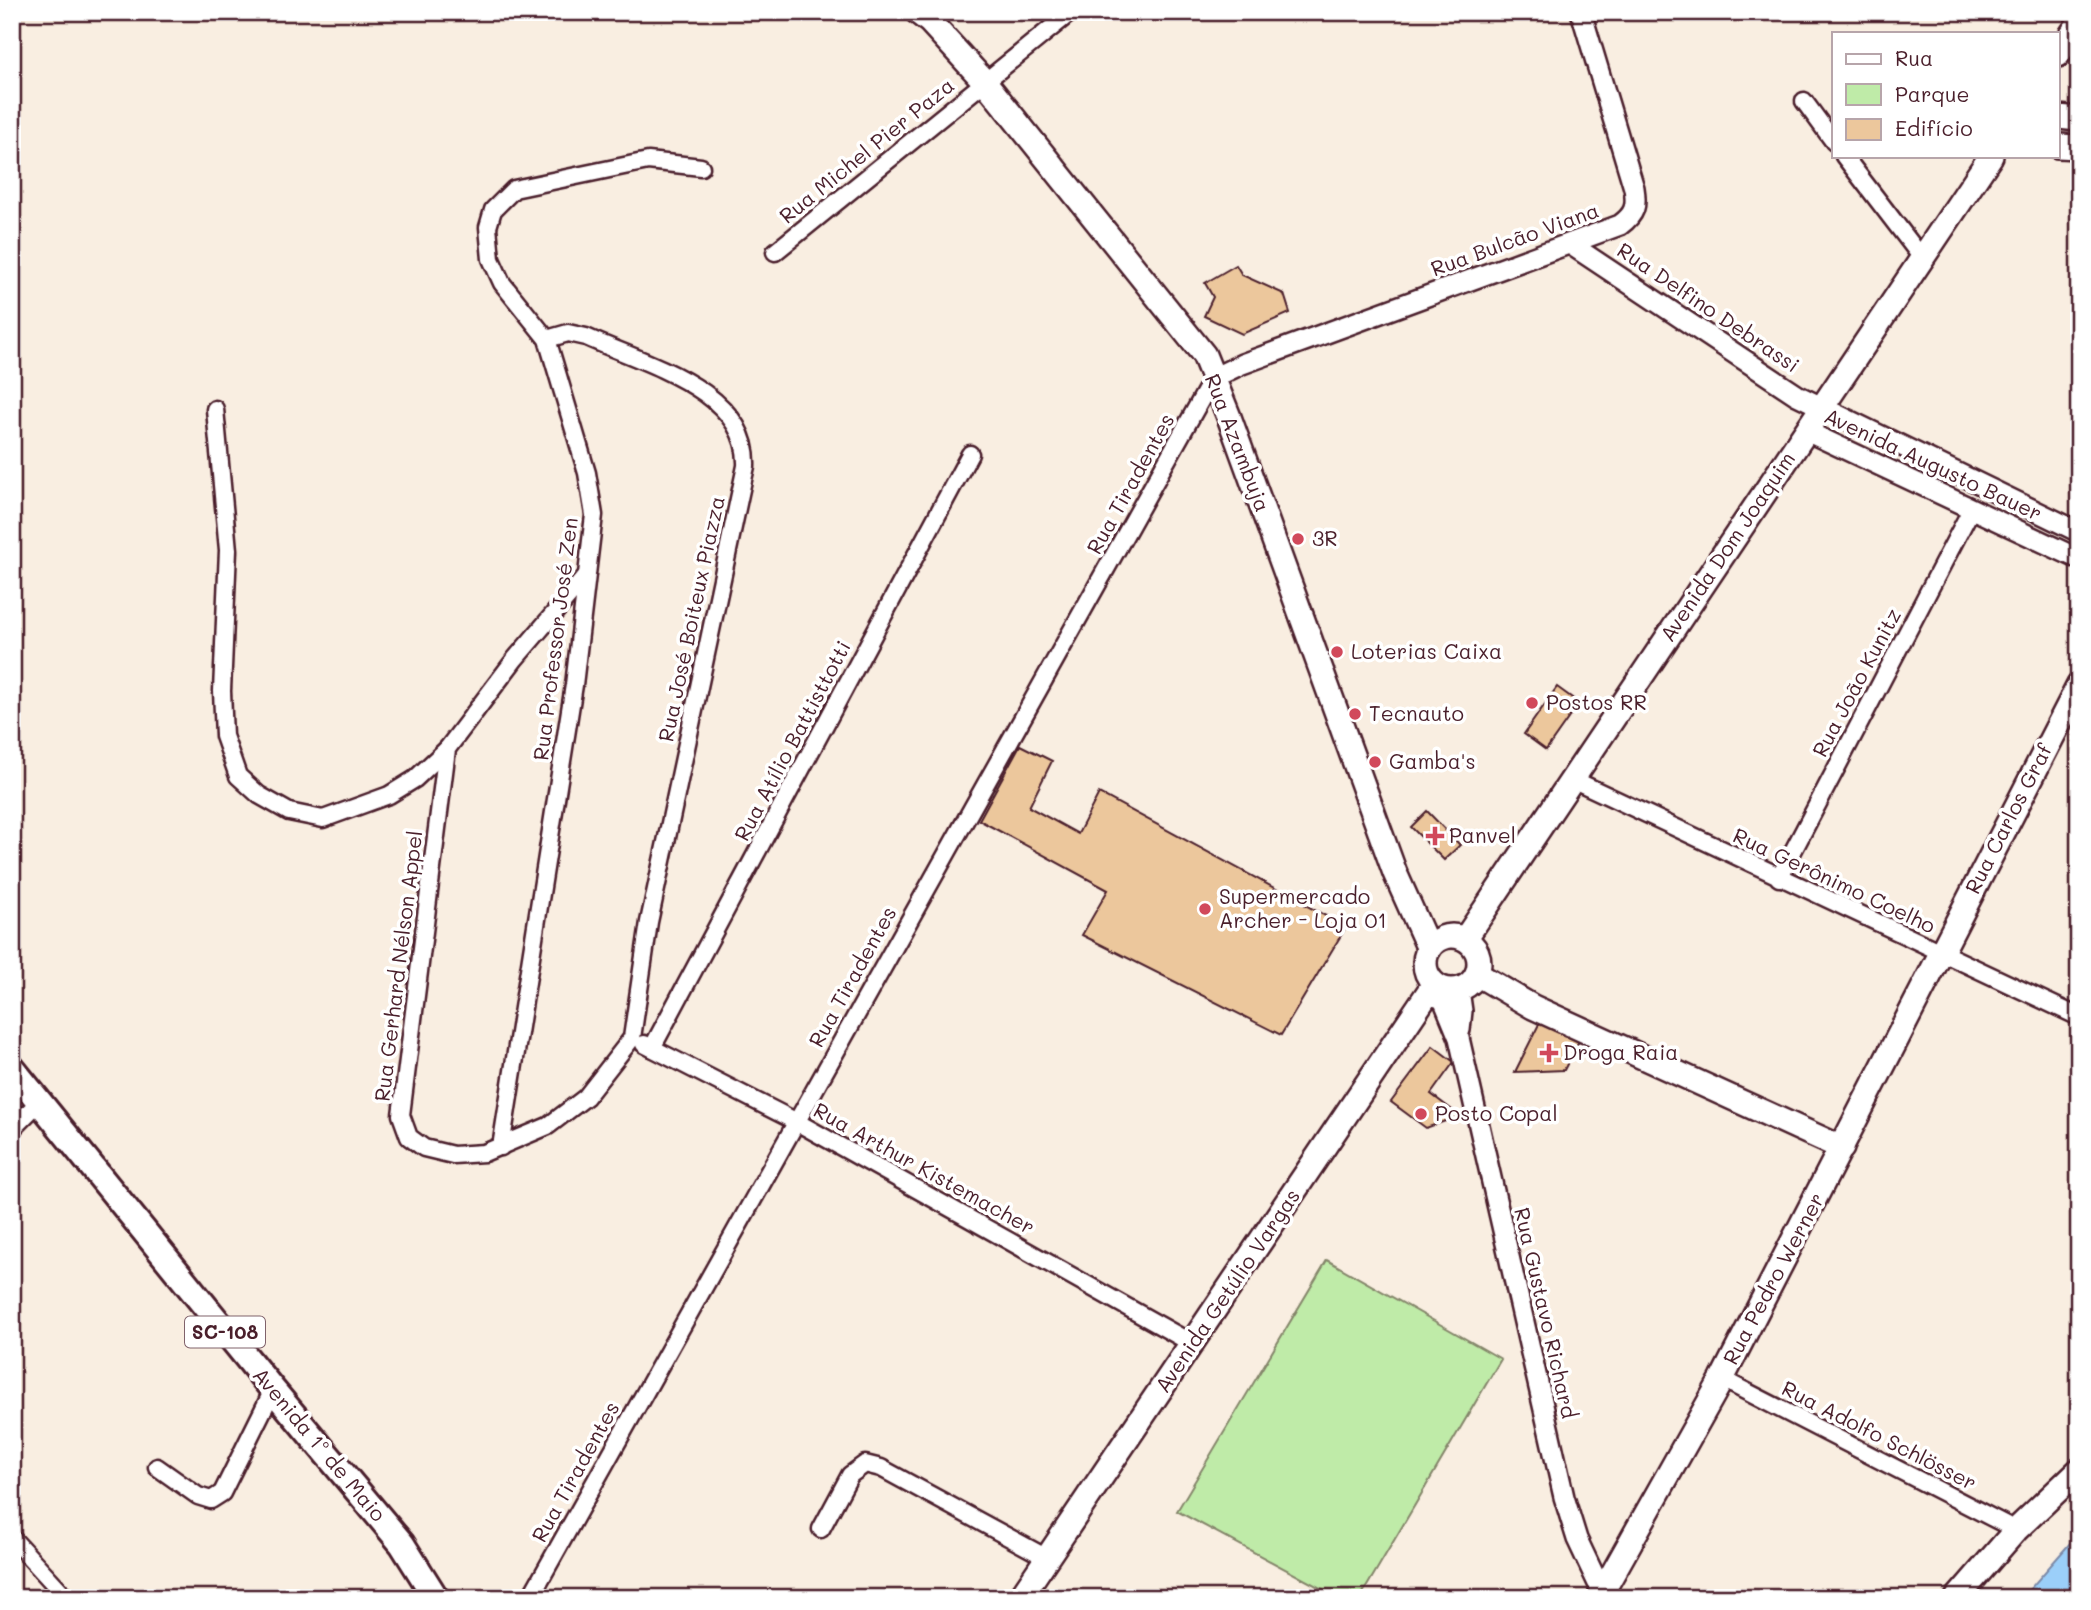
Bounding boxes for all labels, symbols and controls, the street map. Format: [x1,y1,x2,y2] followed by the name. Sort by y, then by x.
[1832,32,2060,158] legend
[1895,44,1933,71] text: Rua
[773,71,959,229] street label: Rua Michel Pier Paza
[1895,80,1969,107] text: Parque
[1895,114,1973,141] text: Edifício
[1427,196,1602,282] street label: Rua Bulcão Viana
[1613,236,1805,378] street label: Rua Delfino Debrassi
[1200,370,1277,515] street label: Rua Azambuja
[1820,401,2047,526] street label: Avenida Augusto Bauer
[1080,408,1180,558] street label: Rua Tiradentes
[1653,446,1800,646] street label: Avenida Dom Joaquim
[651,493,730,744] street label: Rua José Boiteux Piazza
[526,516,583,762] street label: Rua Professor José Zen
[1312,524,1338,551] place label: 3R
[1290,531,1306,547] marker: 3R
[1805,603,1906,761] street label: Rua João Kunitz
[727,635,856,845] street label: Rua Atílio Battisttotti
[1351,637,1502,664] place label: Loterias Caixa
[1329,644,1345,660] marker: Loterias Caixa
[1546,688,1647,715] place label: Postos RR
[1524,695,1540,711] marker: Postos RR
[1369,699,1464,726] place label: Tecnauto
[1347,706,1363,722] marker: Tecnauto
[1958,738,2058,898] street label: Rua Carlos Graf
[1389,747,1476,774] place label: Gamba's
[1367,754,1383,770] marker: Gamba's
[1449,821,1516,848] place label: Panvel
[1729,821,1940,938] street label: Rua Gerônimo Coelho
[1427,828,1443,844] marker: Panvel
[367,829,428,1103] street label: Rua Gerhard Nélson Appel
[1219,882,1387,933] place label: Supermercado Archer - Loja 01
[802,901,902,1051] street label: Rua Tiradentes
[1197,901,1213,917] marker: Supermercado Archer - Loja 01
[1563,1038,1678,1065] place label: Droga Raia
[1541,1045,1557,1061] marker: Droga Raia
[809,1096,1040,1240] street label: Rua Arthur Kistemacher
[1435,1099,1558,1126] place label: Posto Copal
[1413,1106,1429,1122] marker: Posto Copal
[1148,1183,1305,1397] street label: Avenida Getúlio Vargas
[1716,1188,1829,1369] street label: Rua Pedro Werner
[1509,1205,1584,1421] street label: Rua Gustavo Richard
[185,1316,265,1348] road number: SC-108
[248,1361,393,1527] street label: Avenida 1º de Maio
[1778,1374,1982,1496] street label: Rua Adolfo Schlösser
[525,1396,625,1546] street label: Rua Tiradentes

